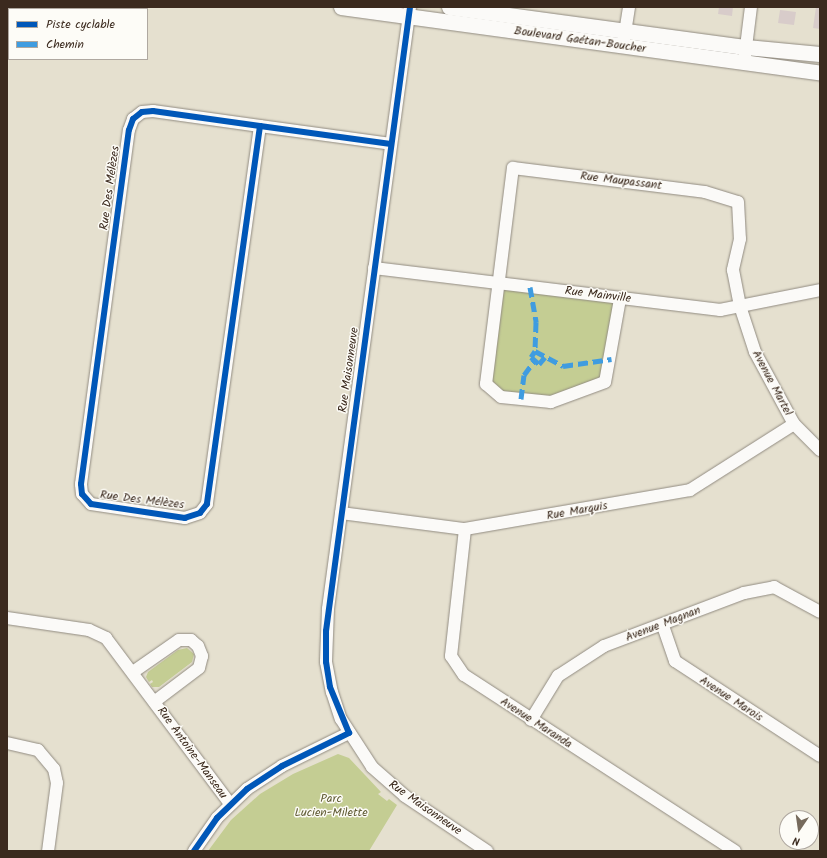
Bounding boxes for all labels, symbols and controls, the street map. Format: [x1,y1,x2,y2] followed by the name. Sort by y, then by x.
[8,8,148,60] legend
[46,15,115,34] text: Piste cyclable
[513,24,647,56] street label: Boulevard Gaétan-Boucher
[46,35,84,54] text: Chemin
[97,145,123,231] street label: Rue Des Mélèzes
[579,169,663,193] street label: Rue Maupassant
[564,284,632,306] street label: Rue Mainville
[336,326,362,414] street label: Rue Maisonneuve
[749,348,795,418] street label: Avenue Martel
[99,488,185,512] street label: Rue Des Mélèzes
[545,499,609,523] street label: Rue Marquis
[623,603,703,645] street label: Avenue Magnan
[697,673,765,725] street label: Avenue Marois
[497,694,575,752] street label: Avenue Maranda
[154,704,230,802] street label: Rue Antoine-Manseau
[386,777,464,839] street label: Rue Maisonneuve
[294,792,368,820] park label: Parc Lucien-Milette
[779,810,819,850] north arrow
[791,831,802,850] text: N

